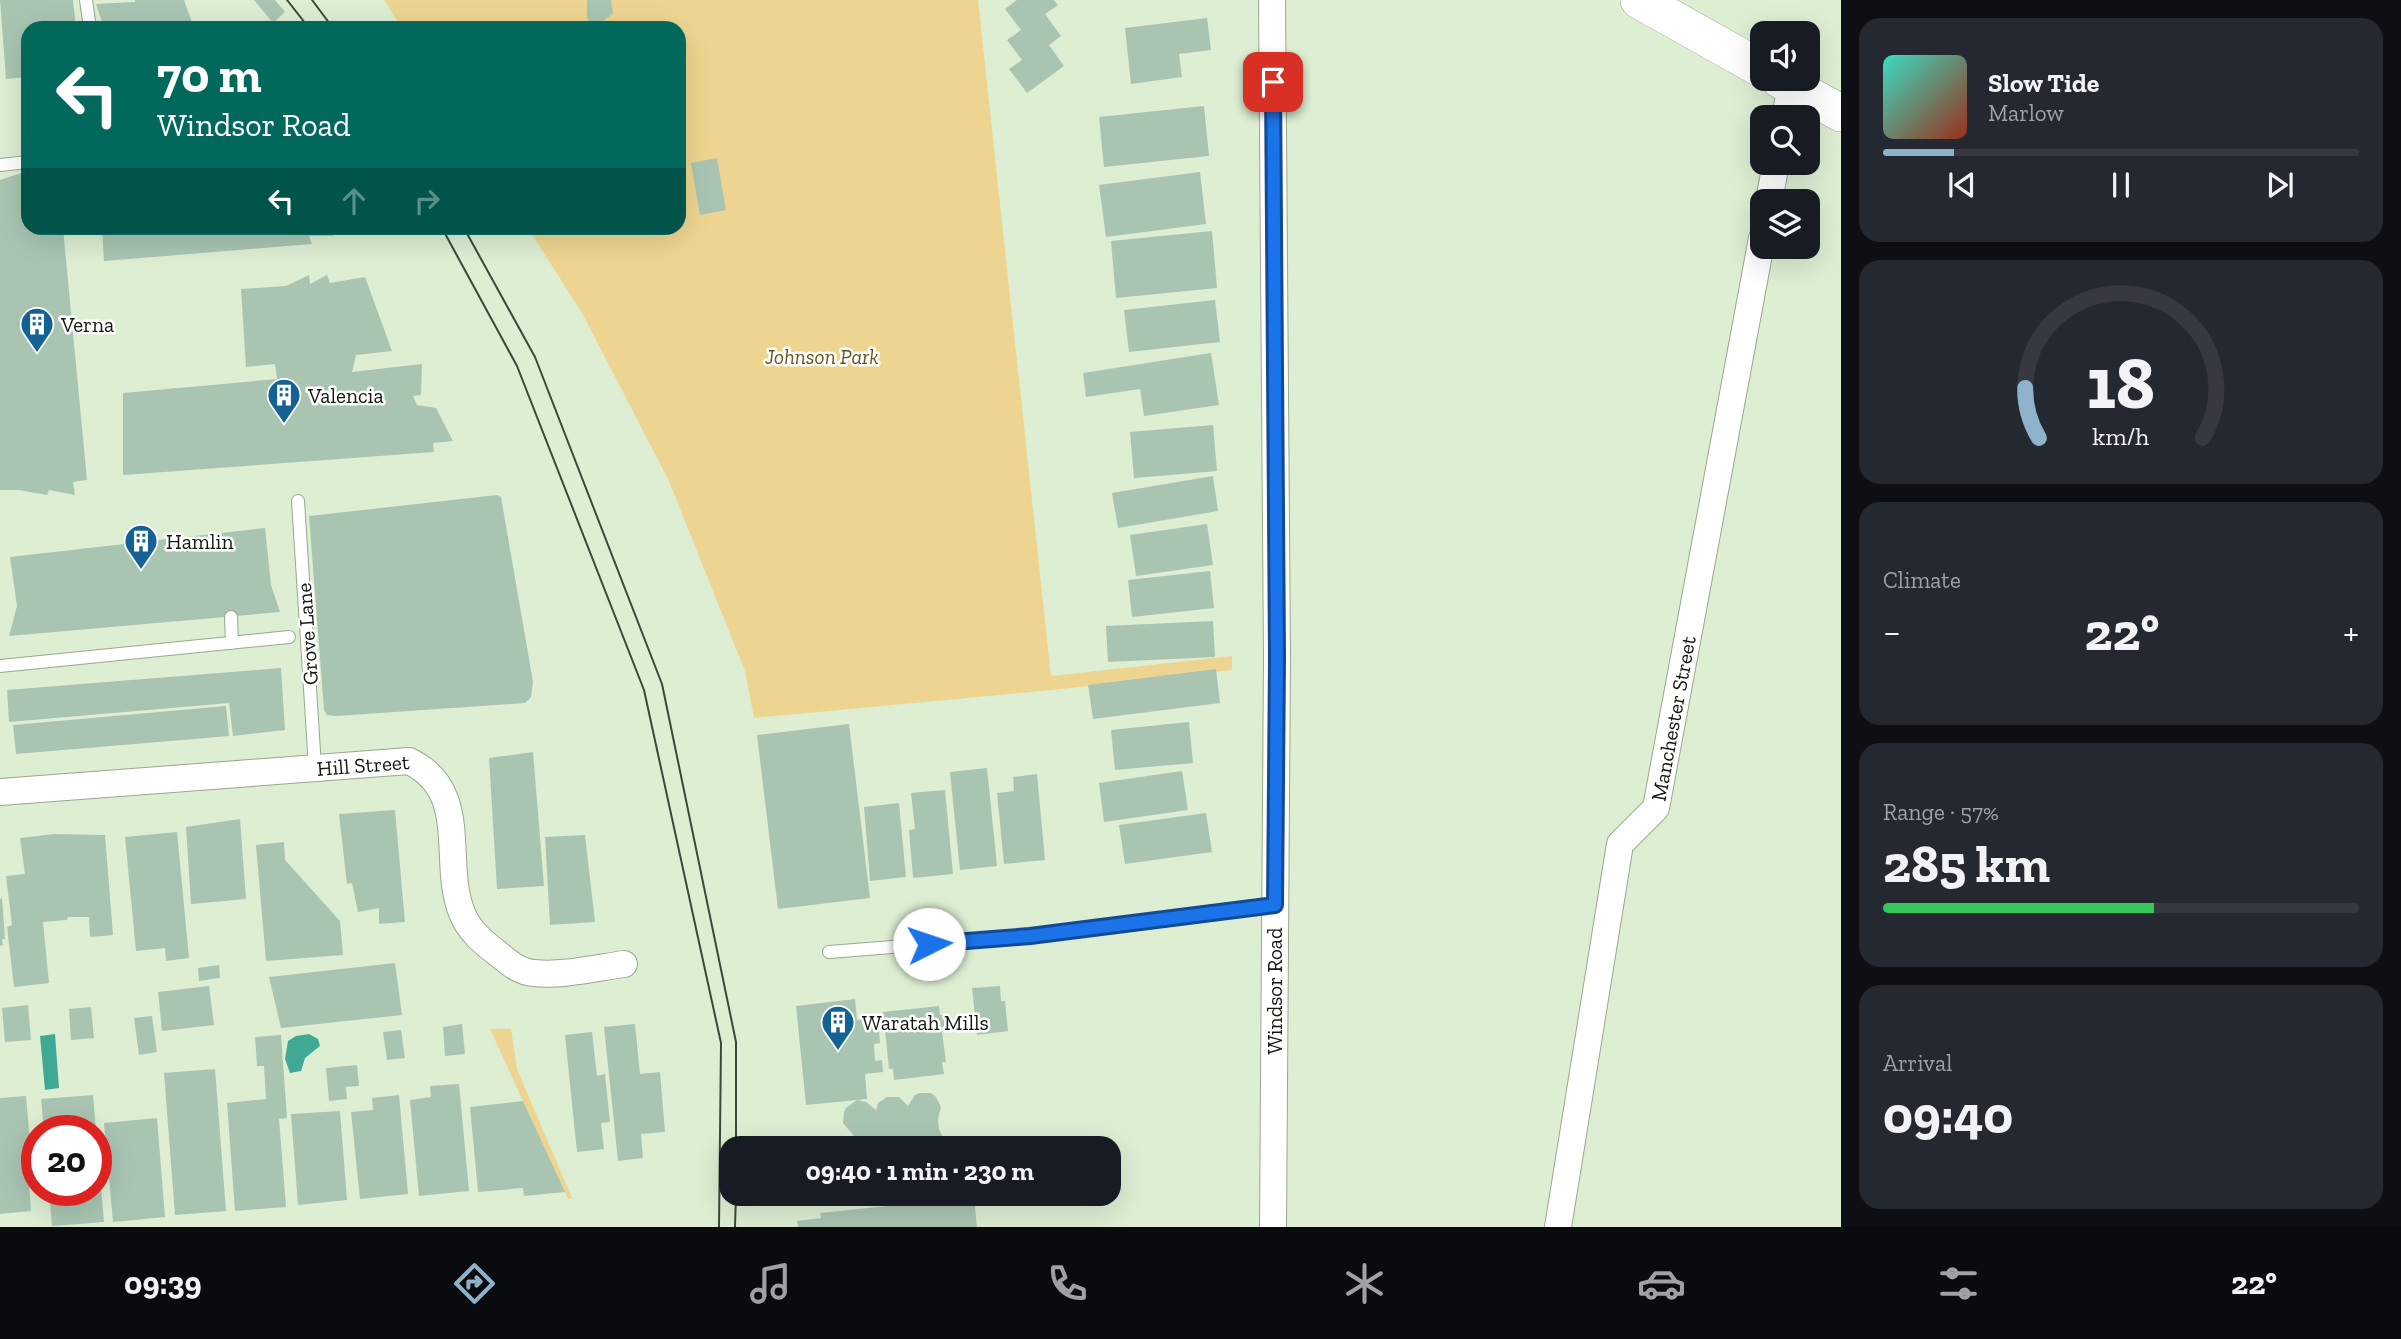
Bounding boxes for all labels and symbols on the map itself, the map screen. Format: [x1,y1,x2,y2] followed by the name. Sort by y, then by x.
[1243,52,1303,112] pin
[18,305,56,354] building icon: Verna
[60,312,114,337] place label: Verna
[764,344,879,369] park label: Johnson Park
[265,376,303,425] building icon: Valencia
[307,383,384,408] place label: Valencia
[122,522,160,571] building icon: Hamlin
[166,529,233,554] place label: Hamlin
[291,582,323,686] street label: Grove Lane
[1645,634,1700,803] street label: Manchester Street
[316,748,411,780] street label: Hill Street
[892,907,966,981] position arrow
[1262,927,1287,1055] street label: Windsor Road
[819,1003,857,1052] building icon: Waratah Mills
[862,1010,989,1035] place label: Waratah Mills
[21,1115,112,1206] speed limit sign: 20

